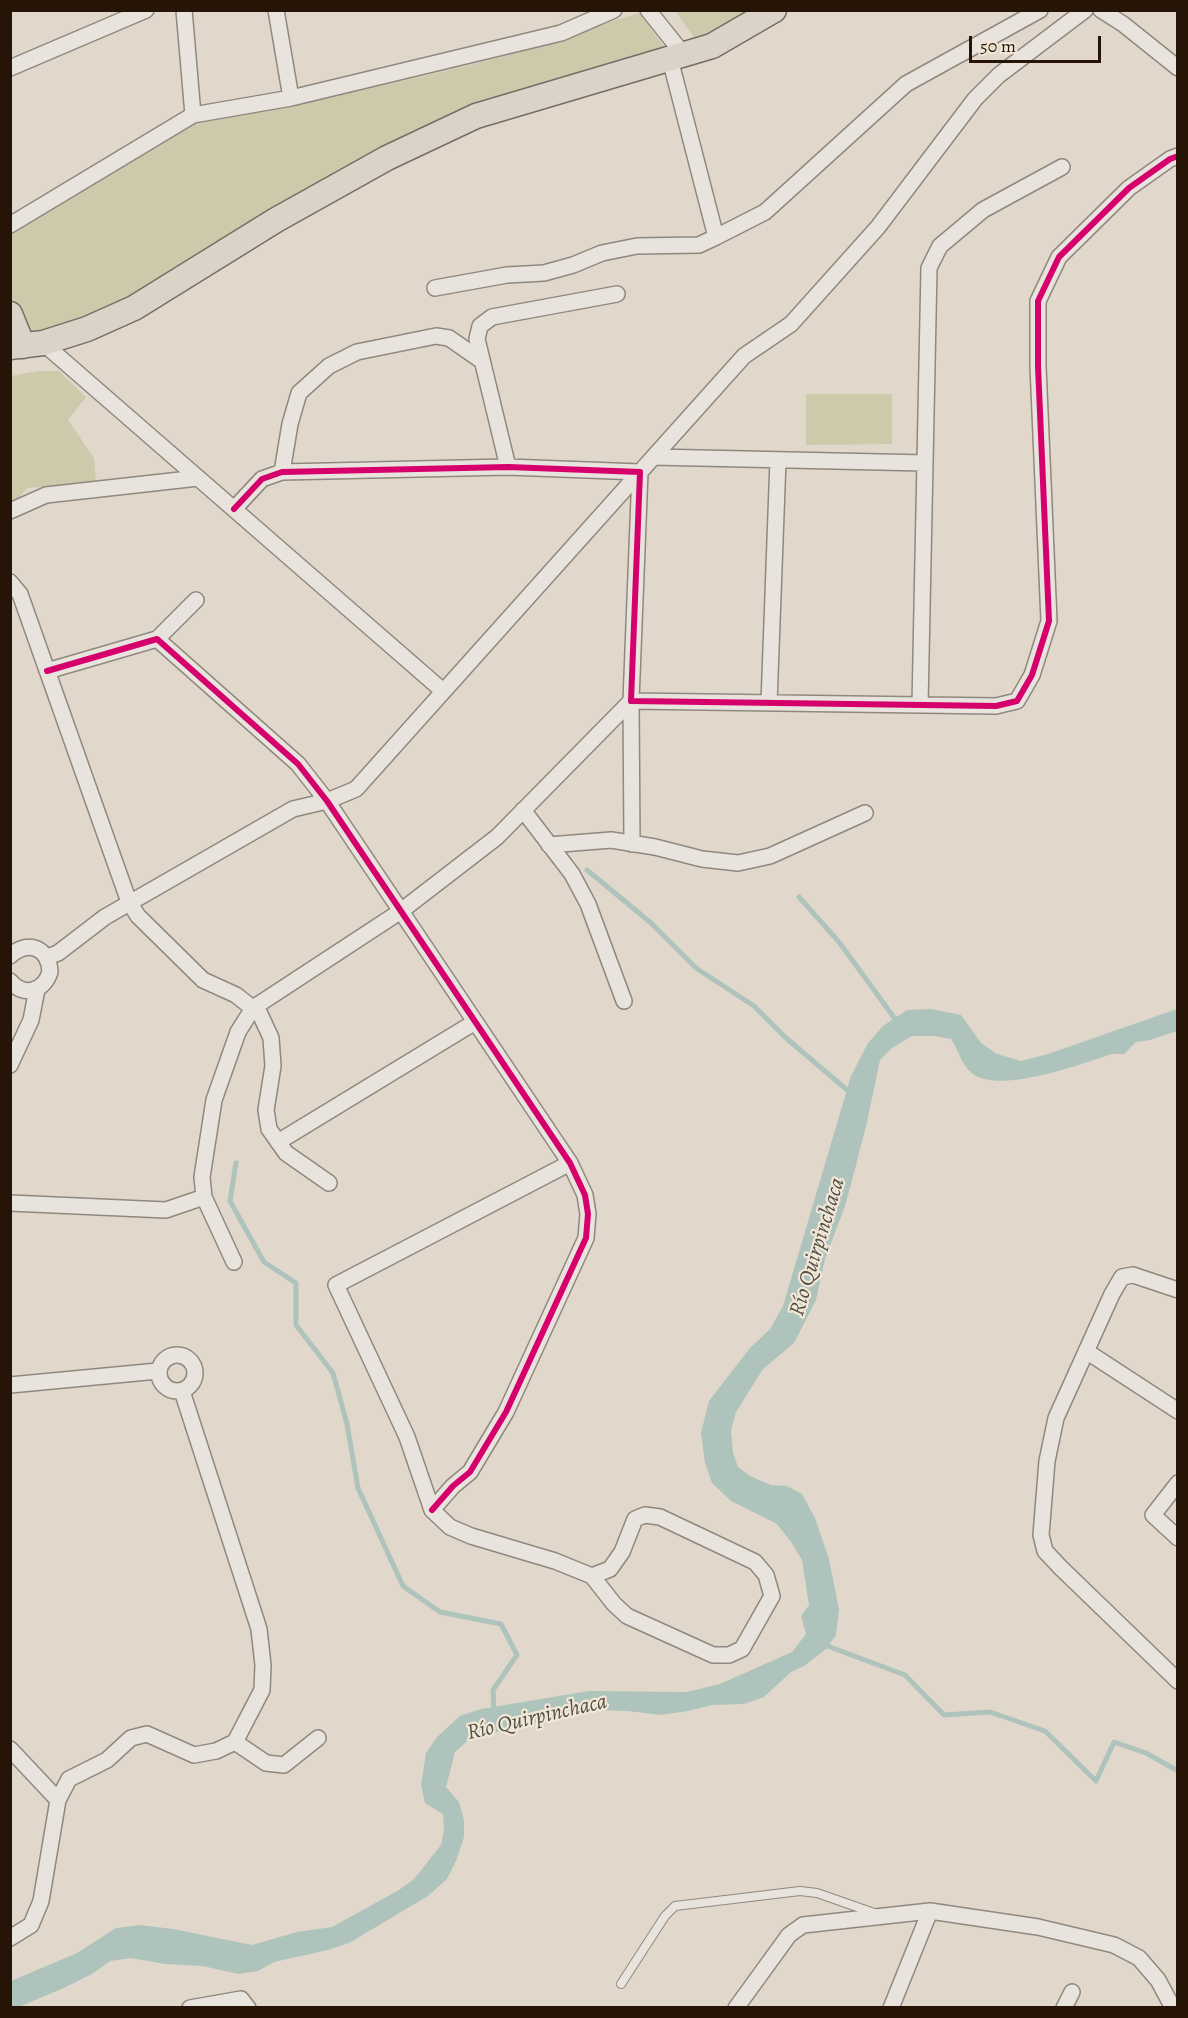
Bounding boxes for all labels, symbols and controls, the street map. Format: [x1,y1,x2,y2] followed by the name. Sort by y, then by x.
[972,24,1104,62] scale bar
[980,34,1016,58] text: 50 m
[784,1175,852,1319] water label: Río Quirpinchaca
[464,1689,610,1747] water label: Río Quirpinchaca

